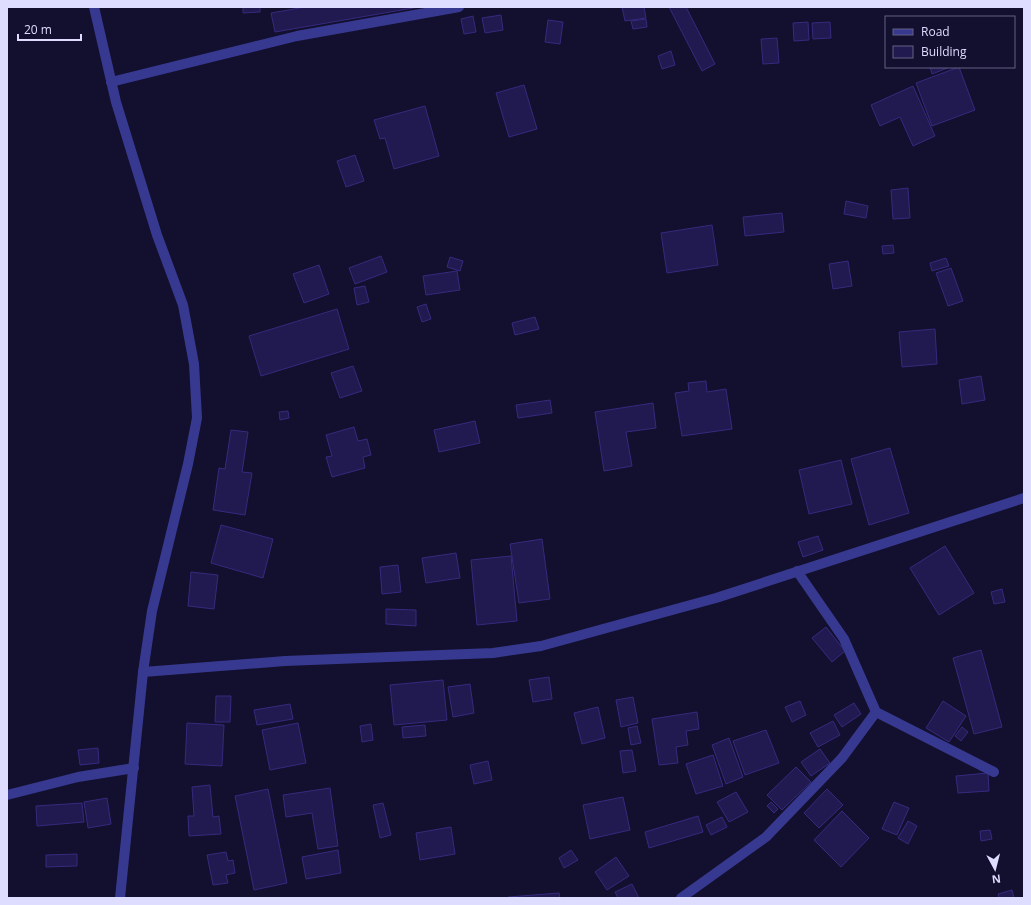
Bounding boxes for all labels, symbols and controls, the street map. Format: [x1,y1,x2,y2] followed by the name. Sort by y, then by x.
[18,16,81,42] scale bar
[885,16,1015,68] legend
[24,21,52,38] text: 20 m
[921,23,950,40] text: Road
[921,43,967,60] text: Building
[975,849,1015,889] north arrow
[991,871,1002,887] text: N

